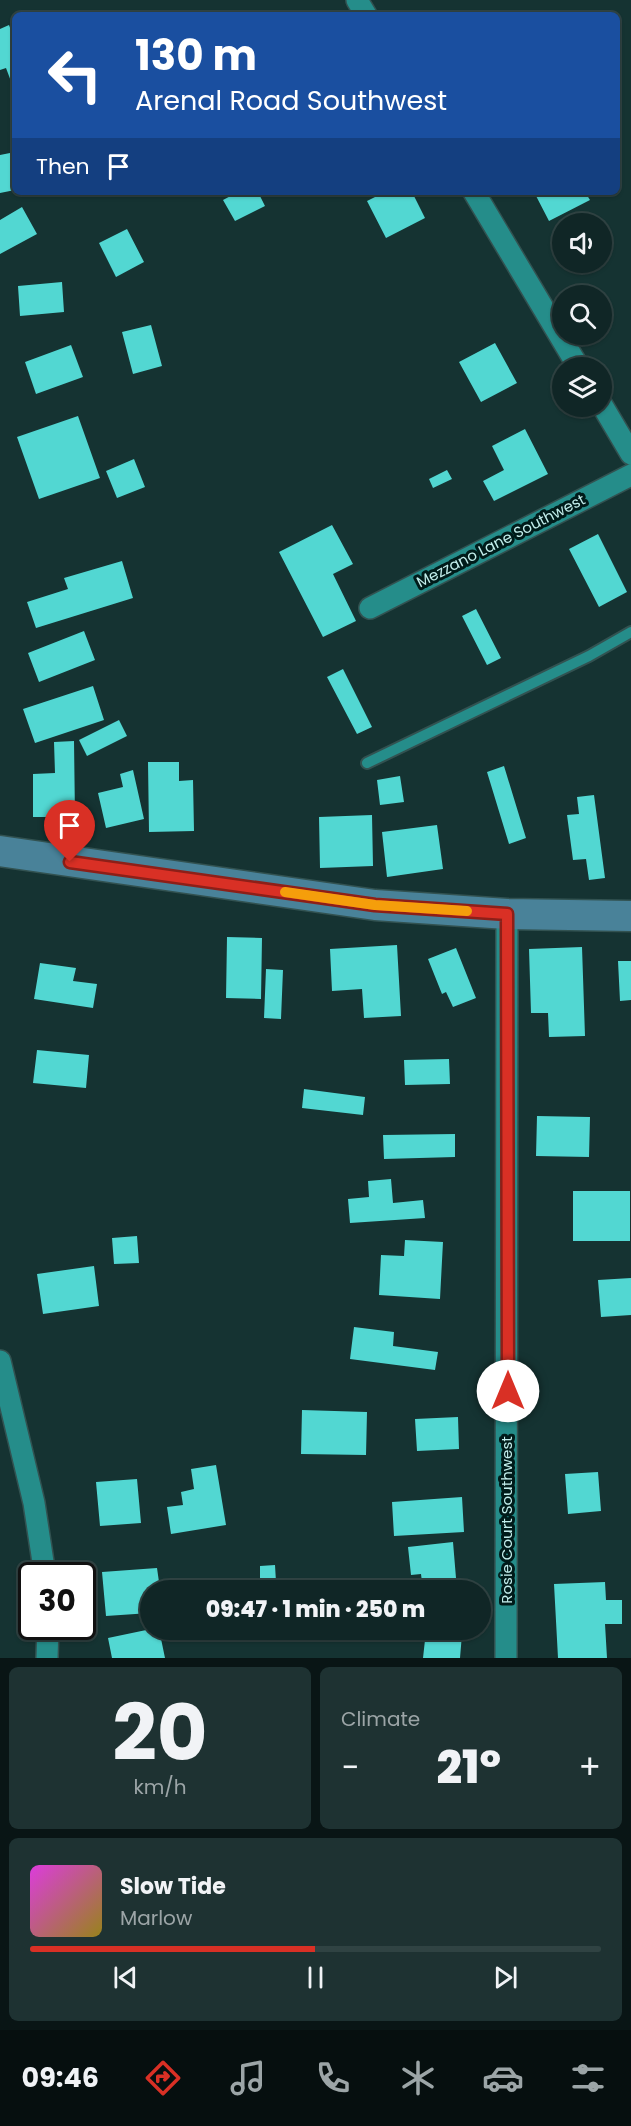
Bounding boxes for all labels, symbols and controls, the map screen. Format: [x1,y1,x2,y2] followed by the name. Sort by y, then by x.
[135,26,257,85] text: 130 m
[36,36,114,114] icon: left
[135,82,447,119] text: Arenal Road Southwest
[102,150,135,183] icon: arrive
[36,151,90,182] text: Then
[552,213,612,417] map controls
[552,213,612,273] button: sound
[552,285,612,345] button: search
[552,357,612,417] button: layers
[413,489,589,592] street label: Mezzano Lane Southwest
[44,800,95,862] pin
[53,809,86,842] icon: arrive
[476,1359,540,1423] position arrow
[496,1436,517,1604] street label: Rosie Court Southwest
[18,1562,96,1640] speed limit sign: 30
[206,1594,425,1625] text: 09:47 · 1 min · 250 m
[112,1678,208,1787] text: 20
[341,1705,420,1733] text: Climate
[437,1736,501,1799] text: 21°
[341,1744,359,1791] text: −
[578,1744,601,1791] text: +
[133,1773,187,1801] text: km/h
[120,1871,226,1902] text: Slow Tide
[120,1904,192,1932] text: Marlow
[109,1961,142,1994] icon: previous
[299,1961,332,1994] icon: pause
[489,1961,522,1994] icon: next
[142,2057,184,2099] icon: directions
[227,2057,269,2099] icon: music
[312,2057,354,2099] icon: phone
[397,2057,439,2099] icon: climate
[482,2057,524,2099] icon: car
[567,2057,609,2099] icon: filters
[22,2059,99,2096] text: 09:46

